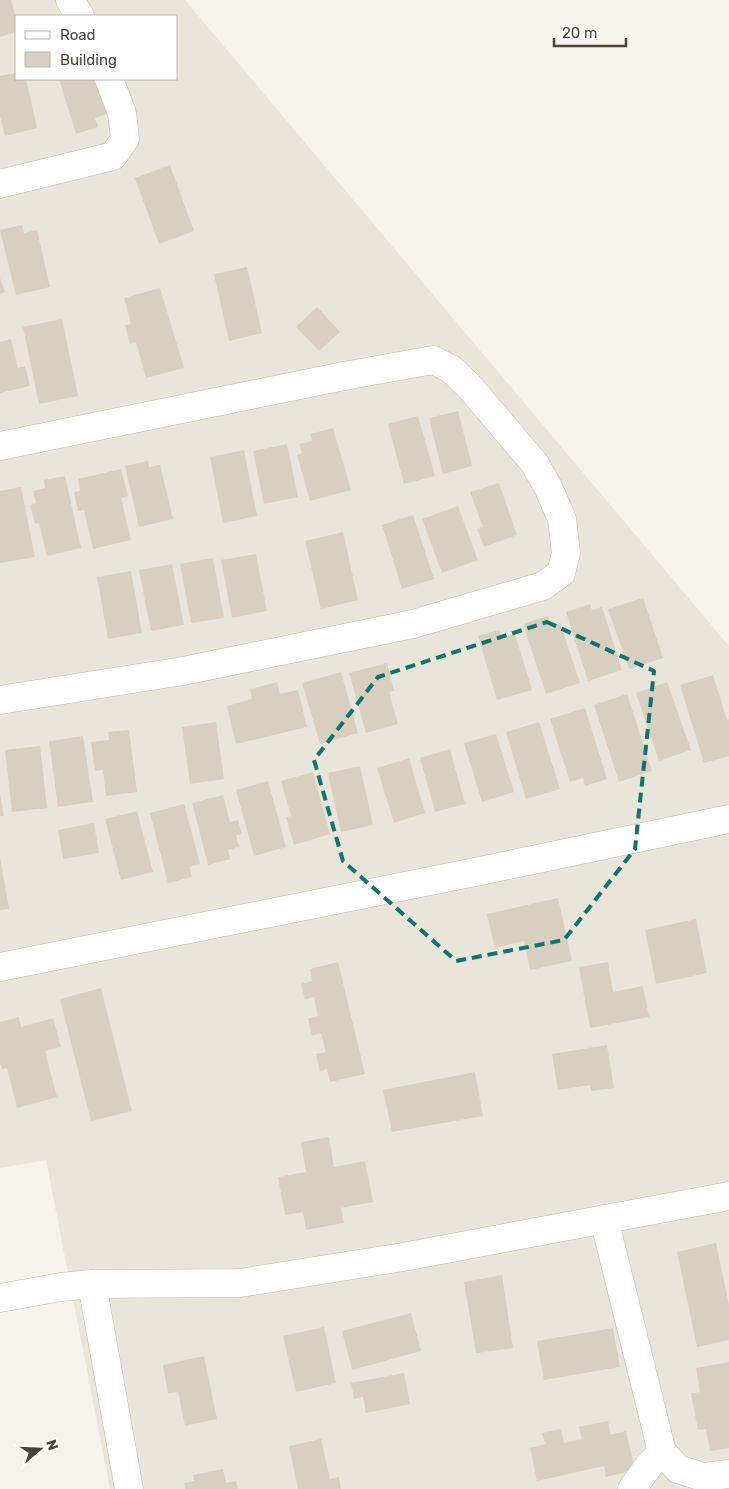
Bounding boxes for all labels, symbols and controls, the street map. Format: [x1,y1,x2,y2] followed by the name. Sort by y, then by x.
[15,15,178,80] legend
[554,15,626,47] scale bar
[562,24,597,42] text: 20 m
[60,26,96,44] text: Road
[60,51,117,69] text: Building
[15,1424,65,1474] north arrow
[42,1437,61,1452] text: N

